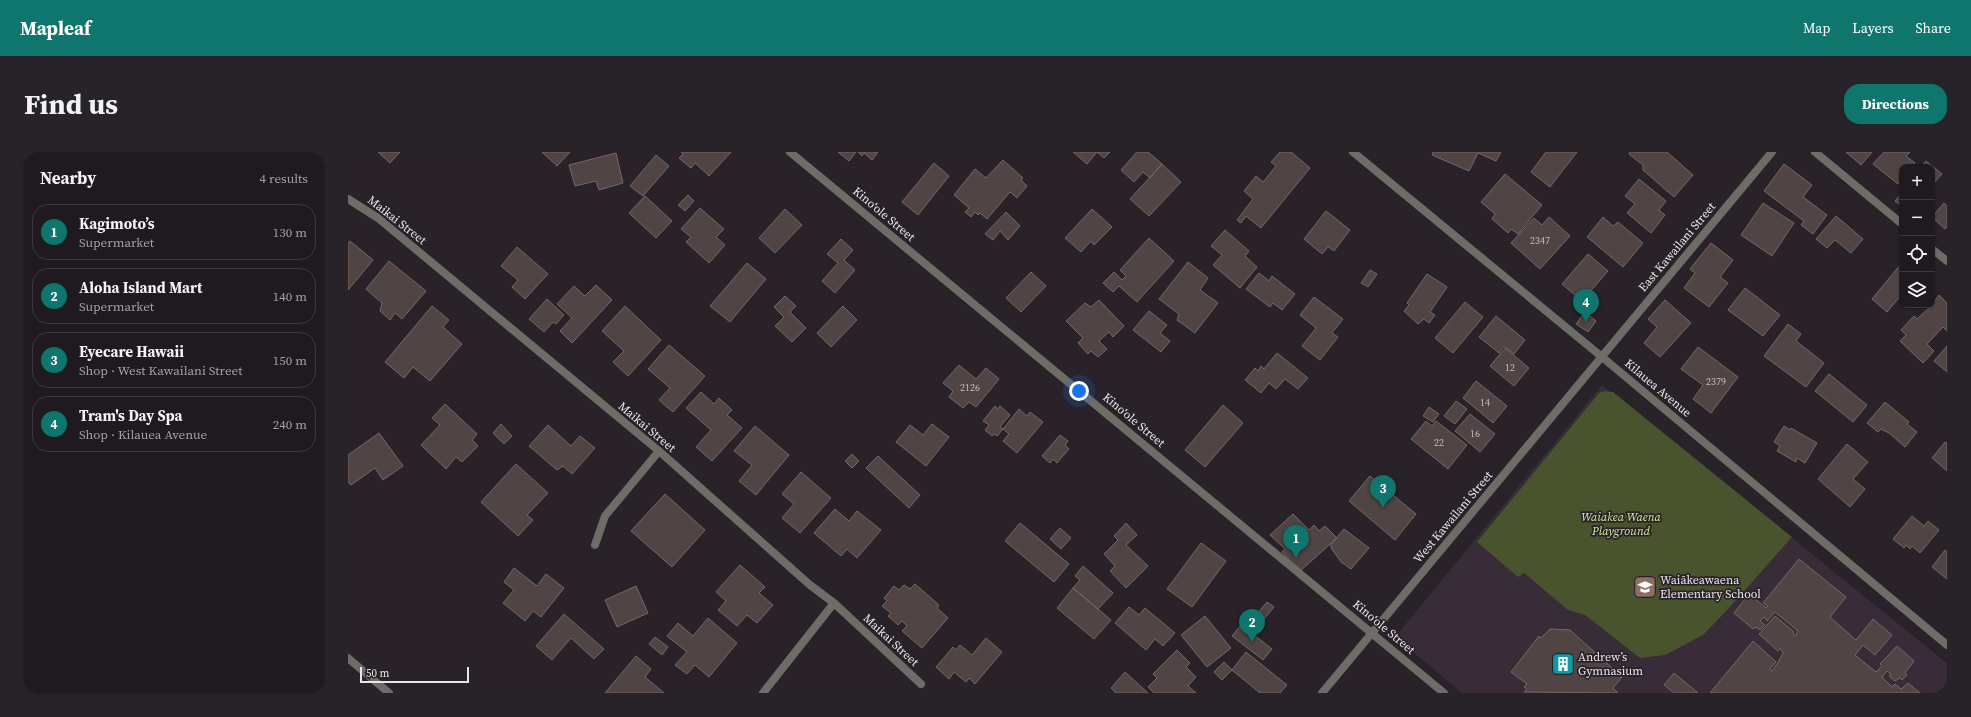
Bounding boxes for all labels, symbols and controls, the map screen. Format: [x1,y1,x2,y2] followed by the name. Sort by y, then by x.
[20,15,91,41] text: Mapleaf
[1803,18,1830,38] text: Map
[1852,18,1894,38] text: Layers
[1916,18,1951,38] text: Share
[1844,84,1947,124] button: Directions
[24,85,118,123] text: Find us
[1899,164,1935,308] map controls
[1899,164,1935,200] button: +
[40,166,96,190] text: Nearby
[260,170,308,187] text: 4 results
[849,183,919,245] street label: Kinoʻole Street
[364,192,430,248] street label: Maikai Street
[1635,199,1719,295] street label: East Kawailani Street
[1899,200,1935,236] button: −
[79,213,155,234] text: Kagimoto’s
[50,224,58,241] text: 1
[273,224,307,241] text: 130 m
[79,234,154,251] text: Supermarket
[1530,234,1550,247] house number: 2347
[1899,236,1935,272] button: locate
[1899,272,1935,308] button: layers
[79,277,202,298] text: Aloha Island Mart
[50,288,58,305] text: 2
[273,288,307,305] text: 140 m
[1573,289,1599,322] pin: 4
[79,298,154,315] text: Supermarket
[79,341,184,362] text: Eyecare Hawaii
[50,352,58,369] text: 3
[273,352,307,369] text: 150 m
[1621,355,1695,421] street label: Kilauea Avenue
[1505,361,1515,374] house number: 12
[79,362,242,379] text: Shop · West Kawailani Street
[1706,375,1726,388] house number: 2379
[960,381,980,394] house number: 2126
[1069,381,1089,401] your location
[1099,389,1169,451] street label: Kinoʻole Street
[1480,396,1490,409] house number: 14
[615,398,679,456] street label: Maikai Street
[79,405,182,426] text: Tram's Day Spa
[50,416,58,433] text: 4
[273,416,307,433] text: 240 m
[79,426,207,443] text: Shop · Kilauea Avenue
[1470,427,1480,440] house number: 16
[1434,436,1444,449] house number: 22
[1410,468,1496,566] street label: West Kawailani Street
[1370,475,1396,508] pin: 3
[1581,509,1661,539] park label: Waiakea Waena Playground
[1283,525,1309,558] pin: 1
[1660,572,1761,602] place label: Waiākeawaena Elementary School
[1632,574,1658,600] school or university icon: Waiākeawaena Elementary School
[1349,596,1419,658] street label: Kinoʻole Street
[1239,609,1265,642] pin: 2
[860,610,922,670] street label: Maikai Street
[1578,649,1643,679] place label: Andrew’s Gymnasium
[1550,651,1576,677] building icon: Andrew’s Gymnasium
[360,665,469,684] scale bar
[366,666,389,681] text: 50 m

